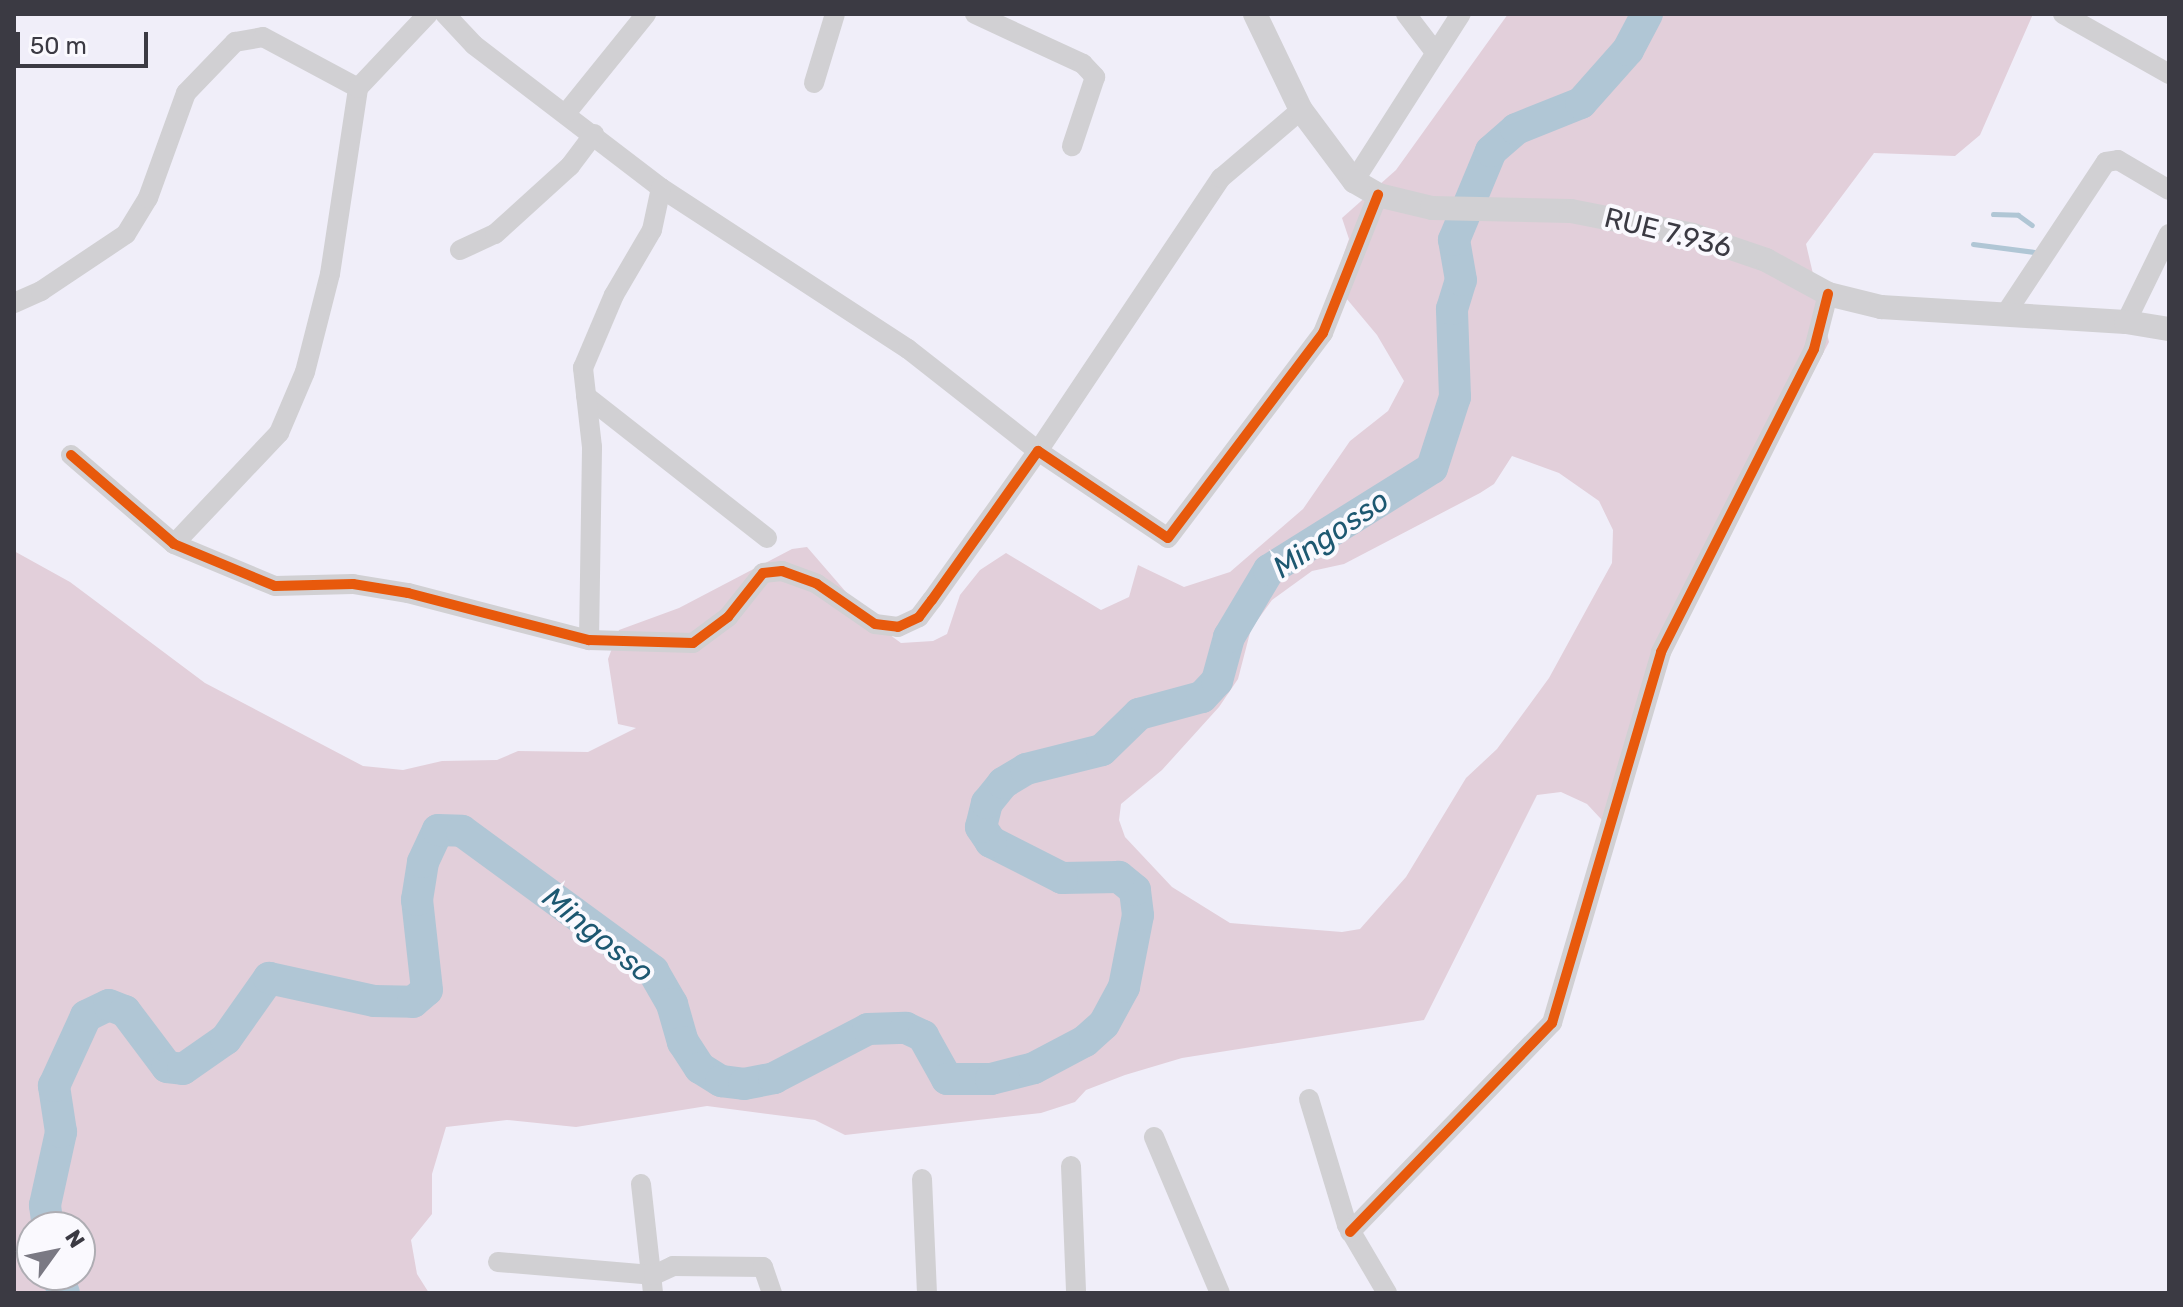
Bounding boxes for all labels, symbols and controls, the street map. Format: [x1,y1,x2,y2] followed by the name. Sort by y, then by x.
[20,16,152,66] scale bar
[30,32,87,60] text: 50 m
[1601,201,1735,265] street label: RUE 7.936
[1266,482,1396,586] water label: Mingosso
[535,879,661,991] water label: Mingosso
[16,1211,96,1291] north arrow
[59,1225,90,1253] text: N

